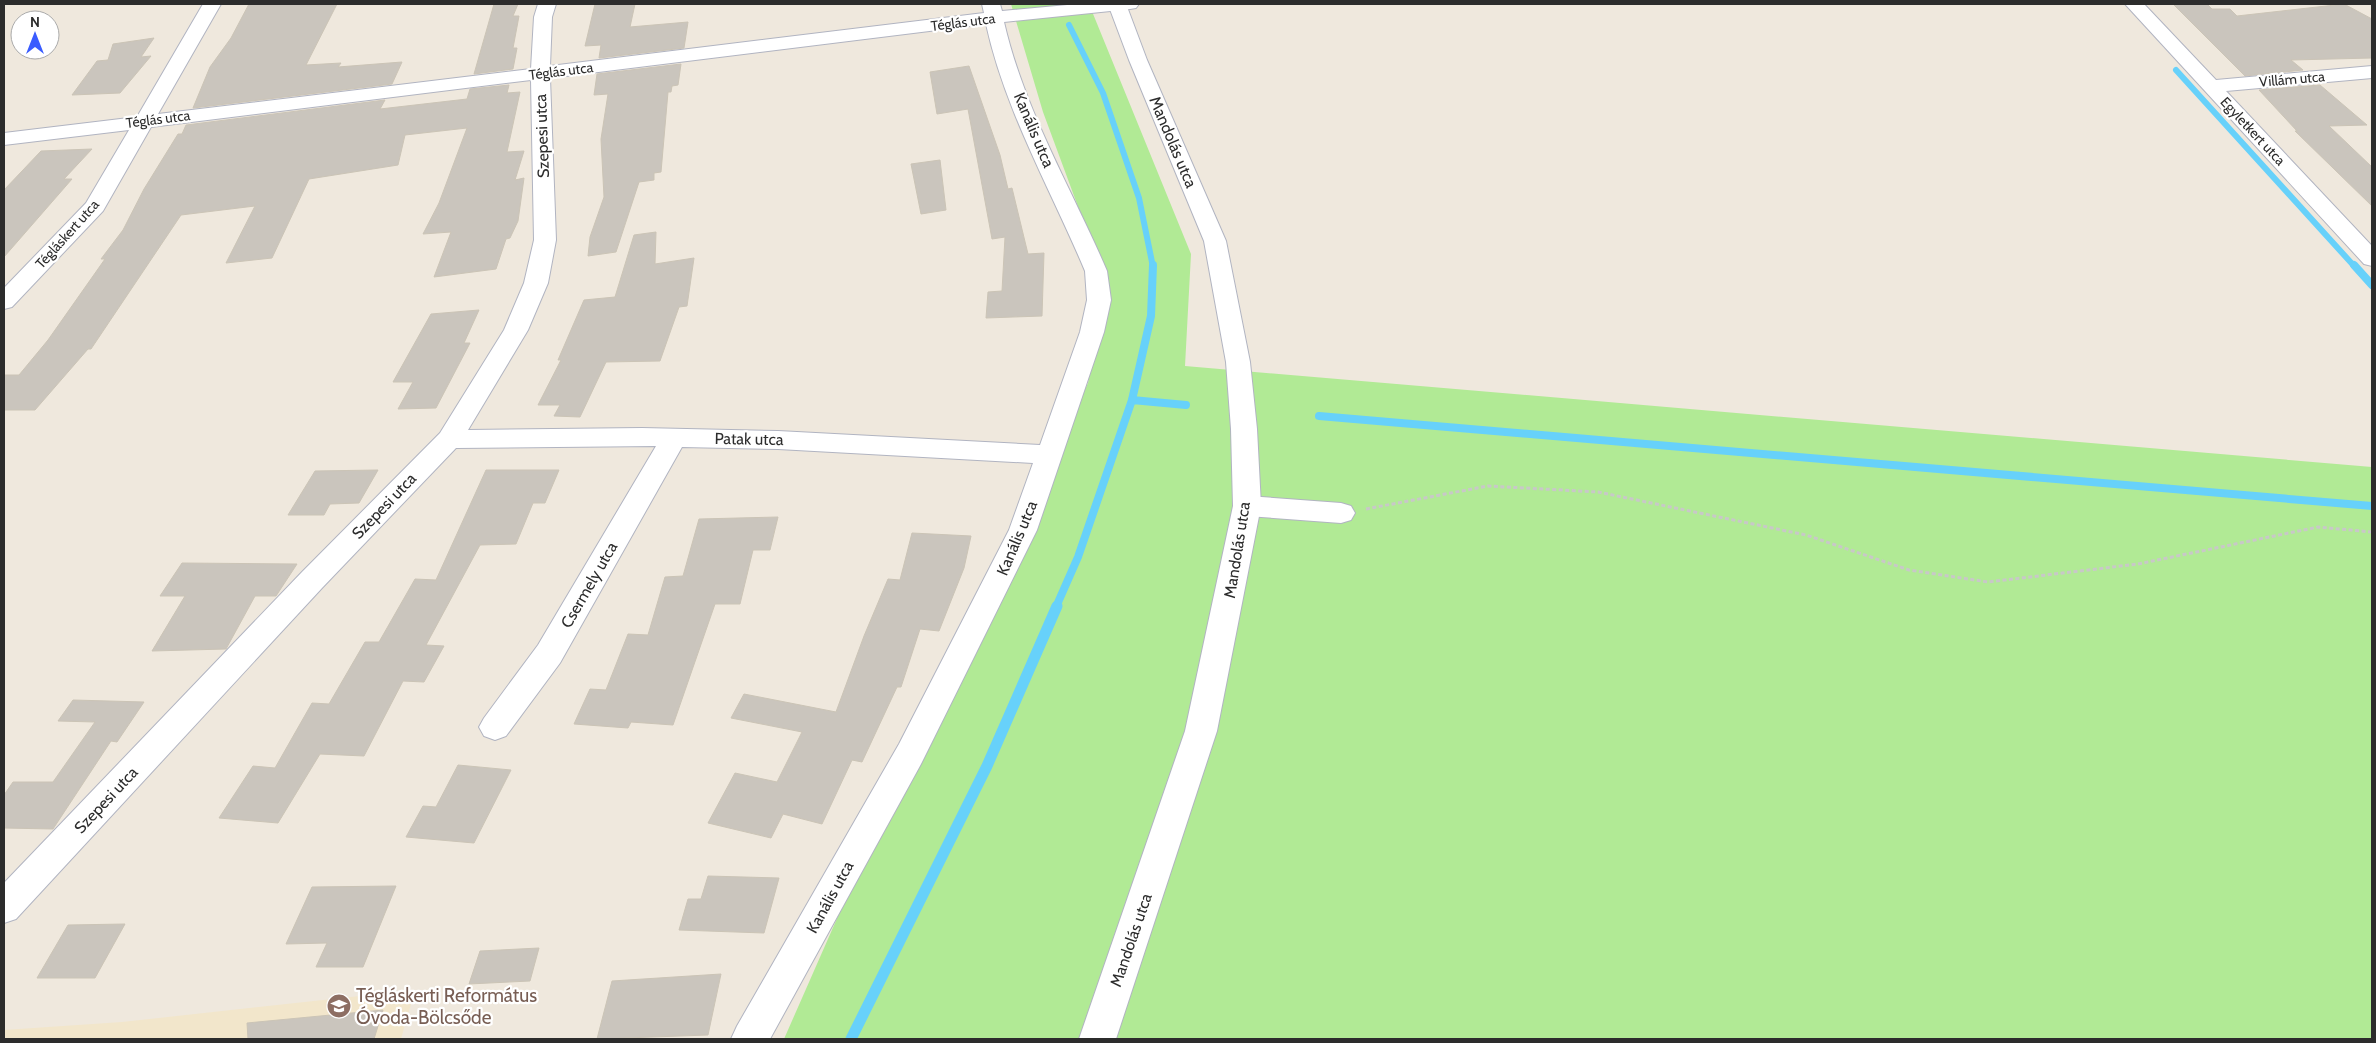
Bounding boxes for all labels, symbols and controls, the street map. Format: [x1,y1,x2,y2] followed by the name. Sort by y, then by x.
[930,9,996,35] street label: Téglás utca
[10,10,60,60] north arrow
[30,13,40,31] text: N
[528,58,594,84] street label: Téglás utca
[2258,67,2326,91] street label: Villám utca
[1010,90,1058,171] street label: Kanális utca
[531,93,553,178] street label: Szepesi utca
[1145,93,1201,191] street label: Mandolás utca
[2217,93,2290,169] street label: Egyletkert utca
[125,106,191,132] street label: Téglás utca
[31,196,103,272] street label: Tégláskert utca
[714,429,784,449] street label: Patak utca
[348,469,420,543] street label: Szepesi utca
[993,497,1041,578] street label: Kanális utca
[1220,500,1254,600] street label: Mandolás utca
[557,538,621,631] street label: Csermely utca
[70,763,142,837] street label: Szepesi utca
[802,857,858,936] street label: Kanális utca
[1106,890,1156,989] street label: Mandolás utca
[356,984,537,1029] place label: Tégláskerti Református Óvoda-Bölcsőde
[326,993,352,1019] school or university icon: Tégláskerti Református Óvoda-Bölcsőde

